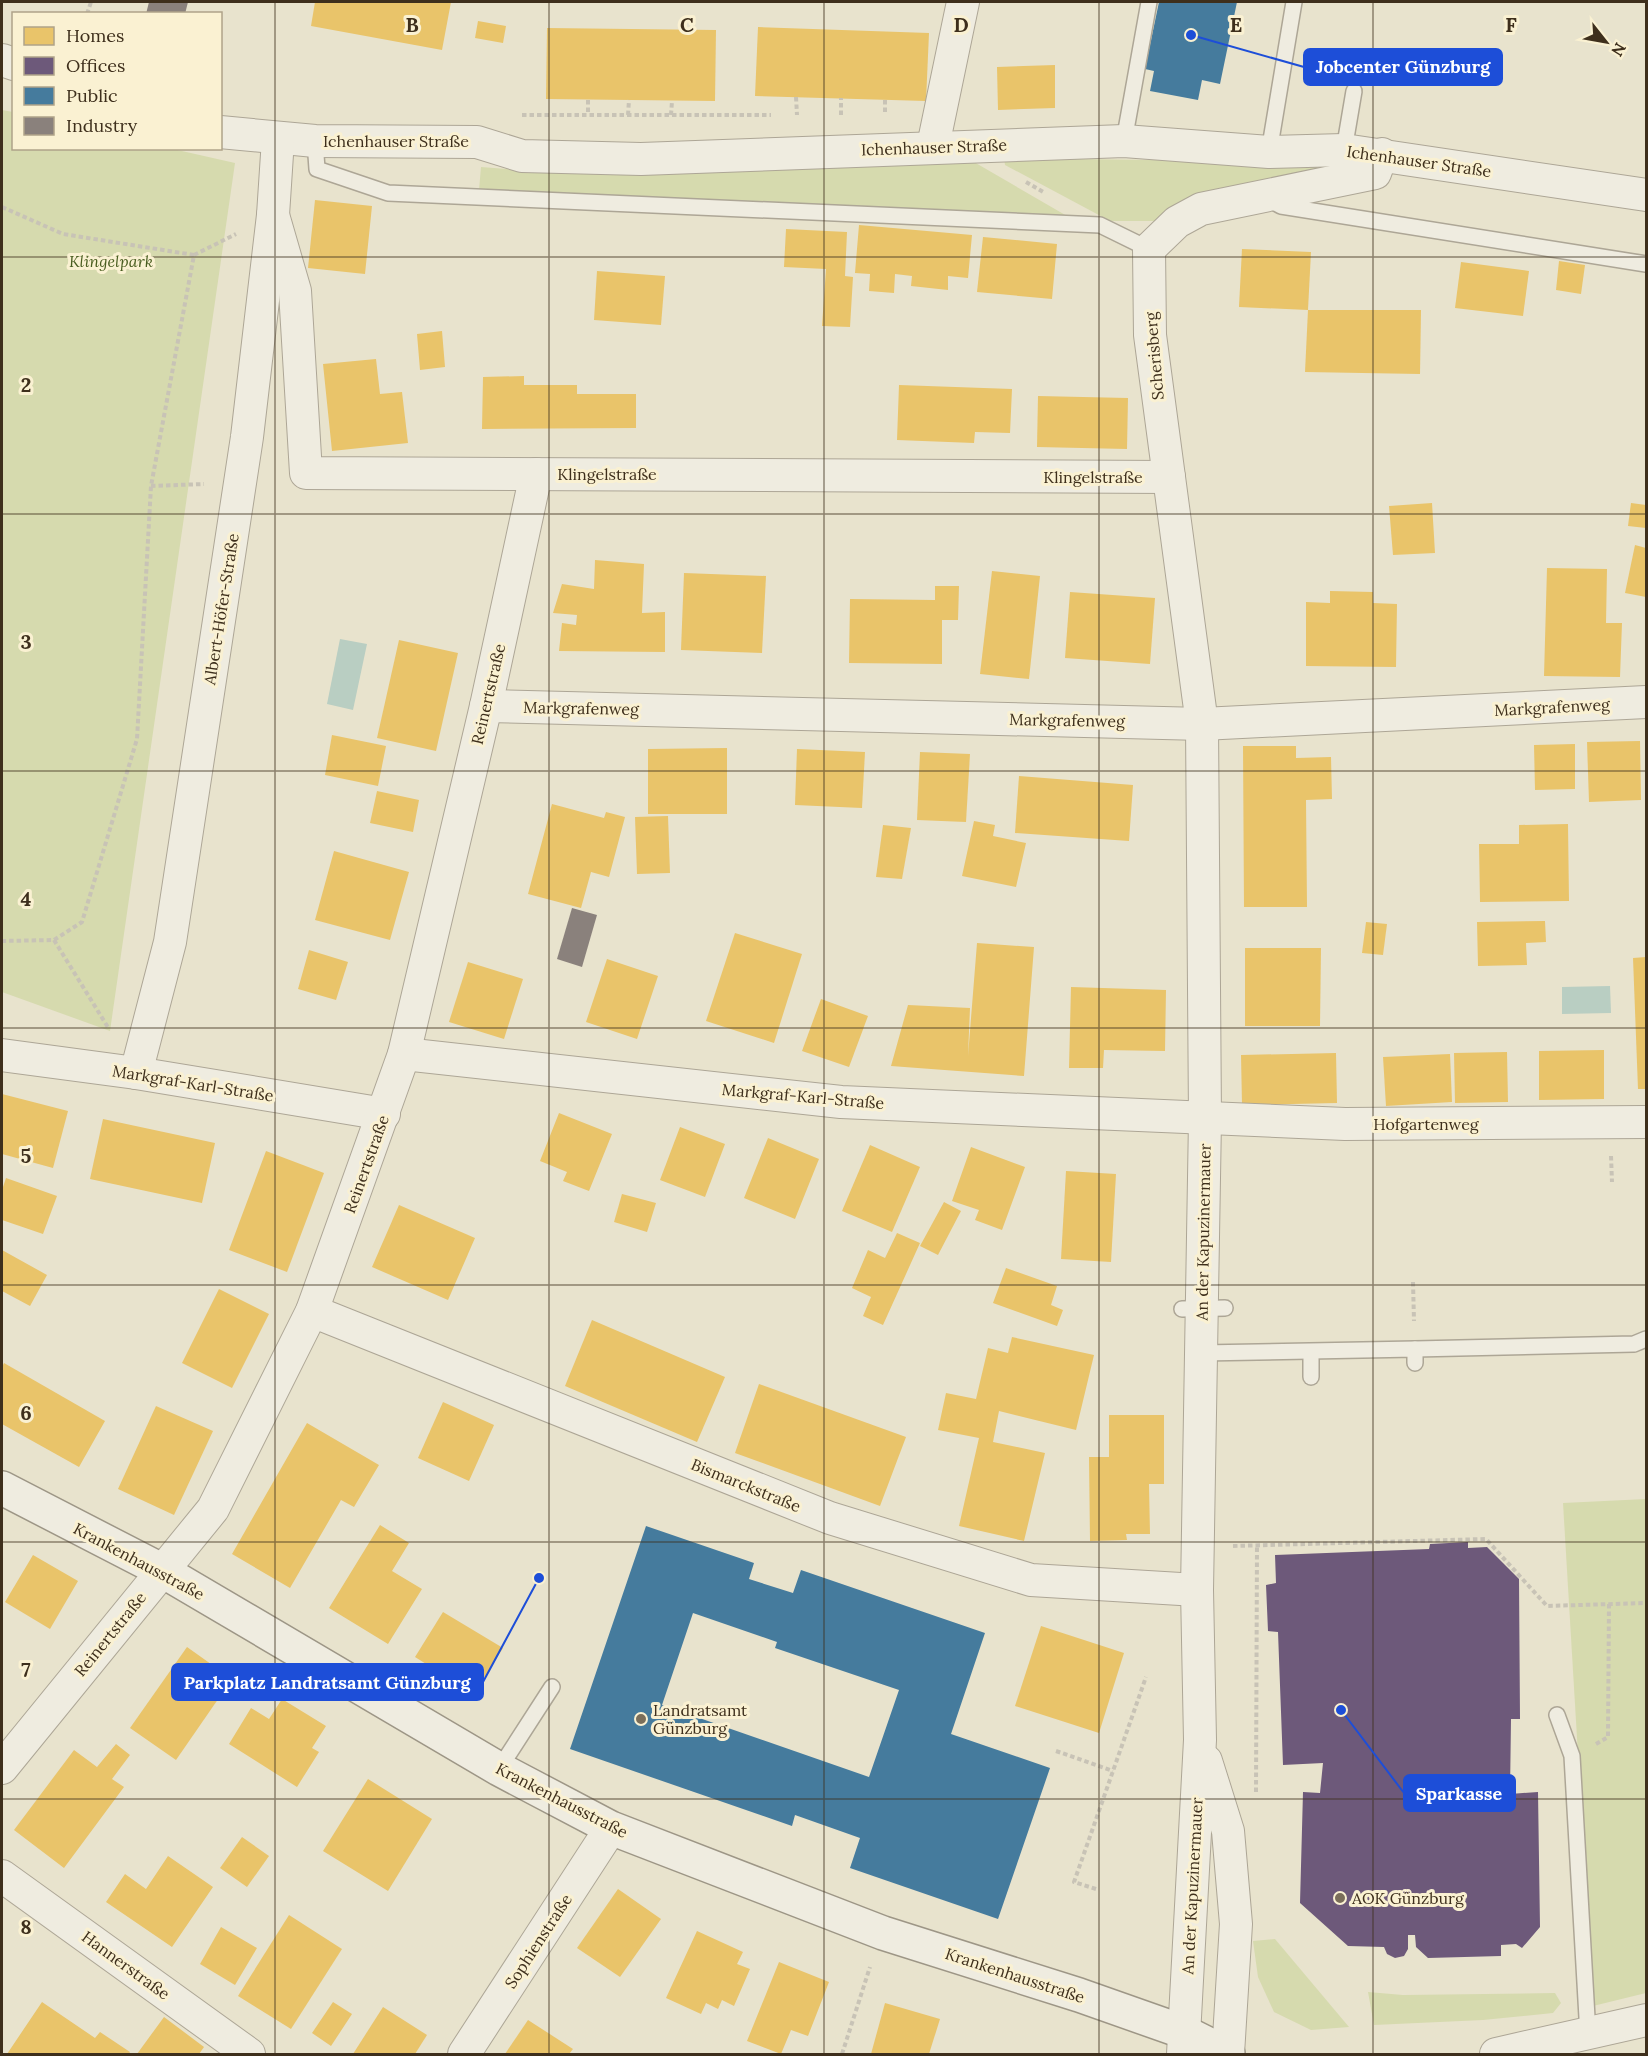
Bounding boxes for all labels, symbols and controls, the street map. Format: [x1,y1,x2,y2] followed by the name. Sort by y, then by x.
[12,12,222,150] legend
[405,12,419,37] text: B
[680,12,694,37] text: C
[953,12,969,37] text: D
[1230,12,1242,37] text: E
[1505,12,1517,37] text: F
[1576,12,1636,72] north arrow
[66,24,124,47] text: Homes
[1607,39,1631,60] text: N
[1304,49,1502,85] callout: Jobcenter Günzburg
[66,54,125,77] text: Offices
[1316,55,1491,78] text: Jobcenter Günzburg
[66,84,118,107] text: Public
[66,114,138,137] text: Industry
[323,131,469,151] street label: Ichenhauser Straße
[861,134,1008,160] street label: Ichenhauser Straße
[1345,141,1493,181] street label: Ichenhauser Straße
[69,251,153,271] park label: Klingelpark
[1140,310,1168,401] street label: Scherisberg
[21,372,31,397] text: 2
[557,464,657,484] street label: Klingelstraße
[1043,467,1143,487] street label: Klingelstraße
[199,532,243,687] street label: Albert-Höfer-Straße
[20,629,32,654] text: 3
[467,641,509,746] street label: Reinertstraße
[1494,694,1612,720] street label: Markgrafenweg
[523,697,640,719] street label: Markgrafenweg
[1009,709,1126,731] street label: Markgrafenweg
[21,886,32,911] text: 4
[111,1060,275,1106] street label: Markgraf-Karl-Straße
[721,1079,885,1113] street label: Markgraf-Karl-Straße
[339,1112,393,1216] street label: Reinertstraße
[1373,1114,1480,1134] street label: Hofgartenweg
[21,1143,32,1168] text: 5
[1191,1143,1215,1322] street label: An der Kapuzinermauer
[20,1400,32,1425] text: 6
[688,1454,804,1516] street label: Bismarckstraße
[70,1518,208,1604] street label: Krankenhausstraße
[70,1587,150,1680] street label: Reinertstraße
[21,1657,31,1682] text: 7
[172,1664,483,1700] callout: Parkplatz Landratsamt Günzburg
[183,1671,472,1694] text: Parkplatz Landratsamt Günzburg
[653,1700,748,1738] place label: Landratsamt Günzburg
[634,1712,648,1726] marker: Landratsamt Günzburg
[493,1758,632,1842] street label: Krankenhausstraße
[1404,1775,1515,1811] callout: Sparkasse
[1416,1782,1503,1805] text: Sparkasse
[1177,1797,1207,1976] street label: An der Kapuzinermauer
[1351,1888,1465,1908] place label: AOK Günzburg
[500,1890,576,1992] street label: Sophienstraße
[1333,1891,1347,1905] marker: AOK Günzburg
[20,1914,32,1939] text: 8
[78,1926,174,2004] street label: Hannerstraße
[943,1943,1088,2007] street label: Krankenhausstraße

